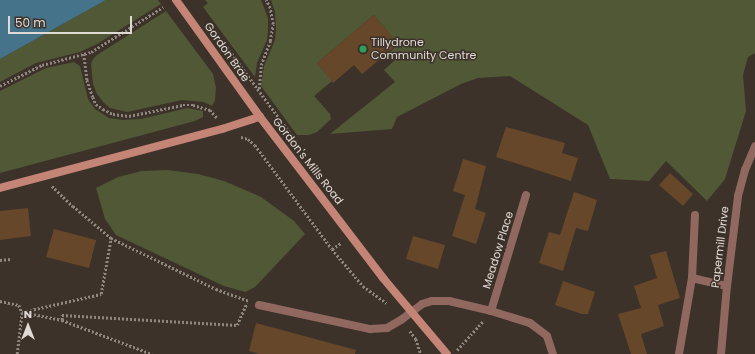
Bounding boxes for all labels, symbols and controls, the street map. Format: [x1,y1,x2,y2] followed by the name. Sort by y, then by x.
[10,8,134,34] scale bar
[15,14,46,31] text: 50 m
[202,20,252,84] street label: Gordon Brae
[371,36,476,62] place label: Tillydrone Community Centre
[358,44,368,54] marker: Tillydrone Community Centre
[270,115,346,207] street label: Gordon's Mills Road
[708,205,732,289] street label: Papermill Drive
[480,210,516,290] street label: Meadow Place
[8,306,48,346] north arrow
[24,306,32,322] text: N

